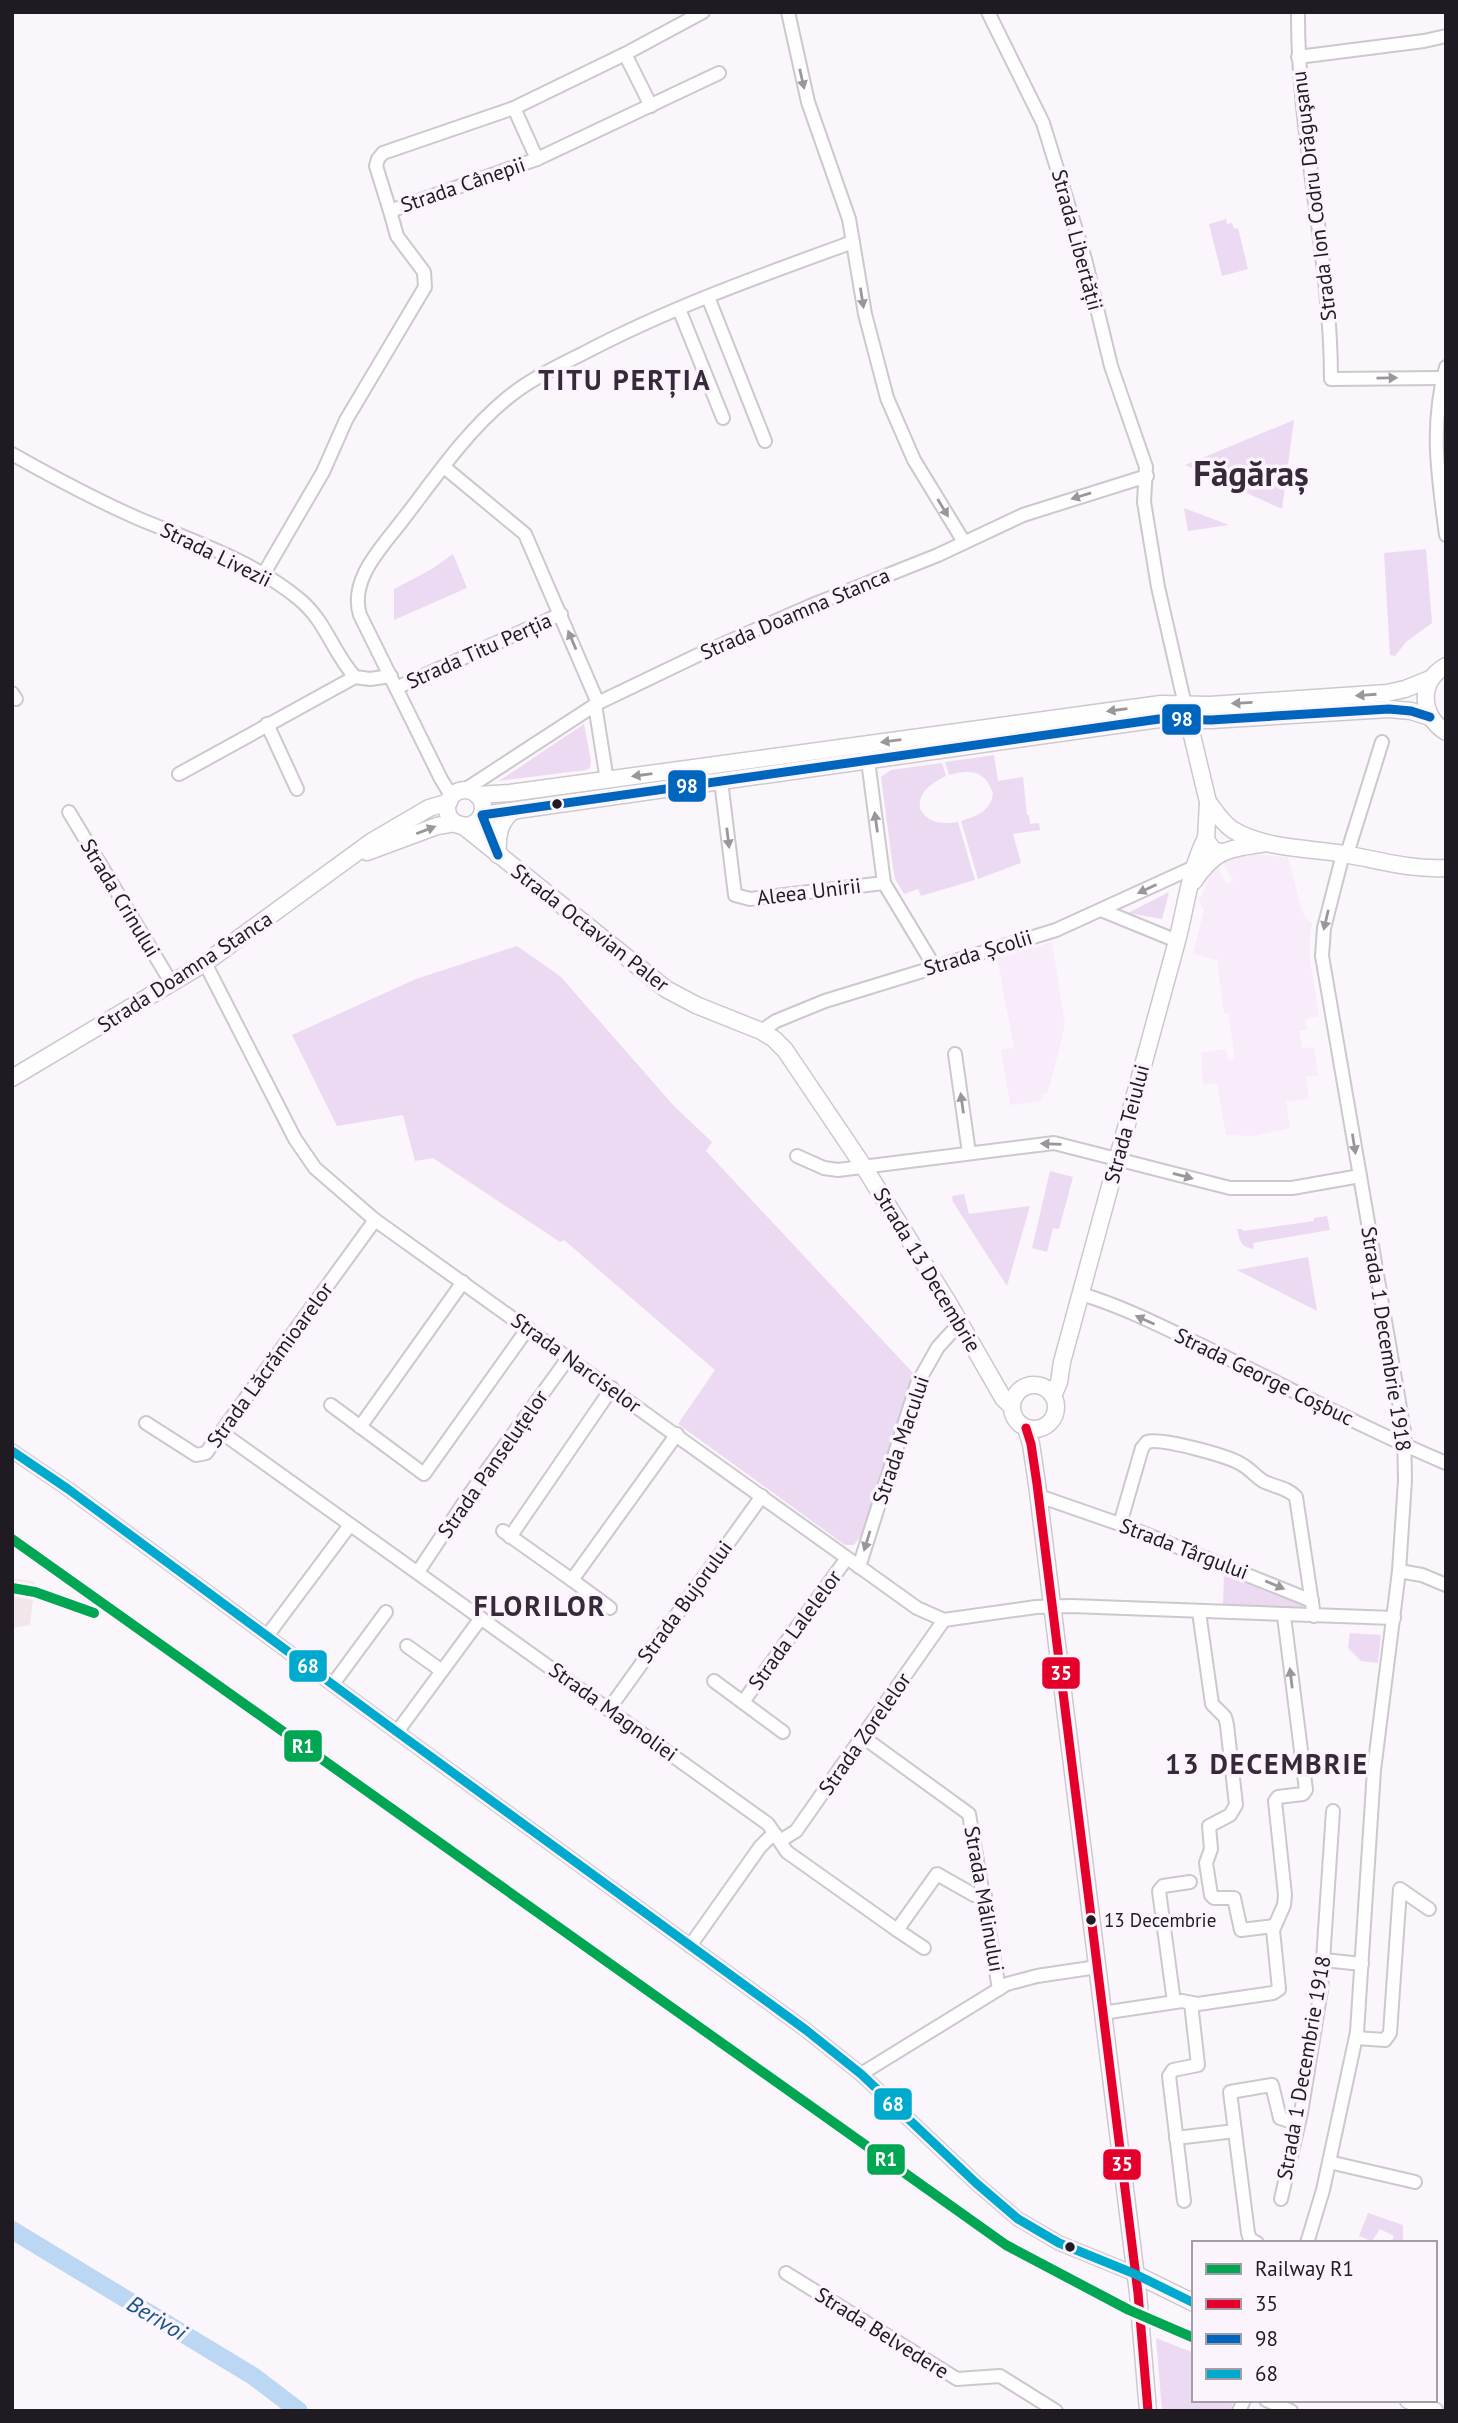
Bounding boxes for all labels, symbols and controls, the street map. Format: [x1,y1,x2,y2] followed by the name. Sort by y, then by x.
[797,68,808,90] one-way arrow
[1285,70,1342,322] street label: Strada Ion Codru Drăguşanu
[397,151,529,219] street label: Strada Cânepii
[1046,166,1109,314] street label: Strada Libertății
[857,287,868,309] one-way arrow
[538,361,712,399] district label: TITU PERȚIA
[1376,372,1398,384] one-way arrow
[1193,450,1309,496] district label: Făgăraș
[1071,491,1092,501] one-way arrow
[936,499,949,518] one-way arrow
[156,516,276,593] street label: Strada Livezii
[696,561,894,666] street label: Strada Doamna Stanca
[402,606,556,695] street label: Strada Titu Perția
[566,630,578,650] one-way arrow
[1355,689,1377,700] one-way arrow
[1231,698,1253,709] one-way arrow
[1161,703,1202,736] line badge: 98
[1106,704,1128,715] one-way arrow
[1171,707,1193,731] text: 98
[880,735,902,746] one-way arrow
[631,769,653,780] one-way arrow
[667,769,707,803] line badge: 98
[676,774,698,798] text: 98
[550,797,564,811] unlabelled marker
[870,811,881,833] one-way arrow
[416,824,437,835] one-way arrow
[722,827,733,849] one-way arrow
[74,834,166,962] street label: Strada Crinului
[506,858,675,998] street label: Strada Octavian Paler
[755,872,863,911] street label: Aleea Unirii
[1137,883,1157,895] one-way arrow
[92,905,277,1038] street label: Strada Doamna Stanca
[1321,909,1332,931] one-way arrow
[920,923,1035,982] street label: Strada Școlii
[1098,1061,1155,1186] street label: Strada Teiului
[956,1092,967,1114] one-way arrow
[1349,1133,1360,1155] one-way arrow
[1040,1138,1062,1149] one-way arrow
[1172,1171,1194,1182] one-way arrow
[868,1183,987,1357] street label: Strada 13 Decembrie
[1355,1225,1418,1453] street label: Strada 1 Decembrie 1918
[200,1277,339,1453] street label: Strada Lăcrămioarelor
[506,1306,647,1419] street label: Strada Narciselor
[1135,1314,1156,1325] one-way arrow
[1170,1321,1358,1432] street label: Strada George Coșbuc
[866,1372,935,1508] street label: Strada Macului
[431,1384,554,1543] street label: Strada Panseluțelor
[1116,1512,1252,1585] street label: Strada Târgului
[862,1531,872,1552] one-way arrow
[631,1535,738,1668] street label: Strada Bujorului
[742,1564,847,1695] street label: Strada Lalelelor
[1264,1579,1285,1590] one-way arrow
[473,1587,607,1624] district label: FLORILOR
[288,1649,328,1683] line badge: 68
[297,1654,319,1678] text: 68
[544,1656,683,1767] street label: Strada Magnoliei
[1041,1656,1081,1690] line badge: 35
[1050,1661,1072,1685] text: 35
[812,1667,917,1800] street label: Strada Zorelelor
[1286,1667,1297,1689] one-way arrow
[283,1729,323,1763] line badge: R1
[292,1734,314,1758] text: R1
[1165,1745,1369,1782] district label: 13 DECEMBRIE
[958,1824,1011,1974] street label: Strada Mălinului
[1104,1908,1216,1932] place label: 13 Decembrie
[1084,1913,1098,1927] marker: 13 Decembrie
[1270,1954,1337,2182] street label: Strada 1 Decembrie 1918
[873,2087,913,2121] line badge: 68
[882,2092,904,2116] text: 68
[866,2143,906,2176] line badge: R1
[875,2147,897,2171] text: R1
[1102,2148,1142,2181] line badge: 35
[1111,2152,1133,2176] text: 35
[1063,2240,1077,2254] unlabelled marker
[1192,2241,1437,2402] legend
[1255,2255,1354,2282] text: Railway R1
[810,2281,954,2384] street label: Strada Belvedere
[122,2289,193,2347] water label: Berivoi
[1255,2290,1278,2317] text: 35
[1255,2325,1278,2352] text: 98
[1255,2360,1278,2387] text: 68

